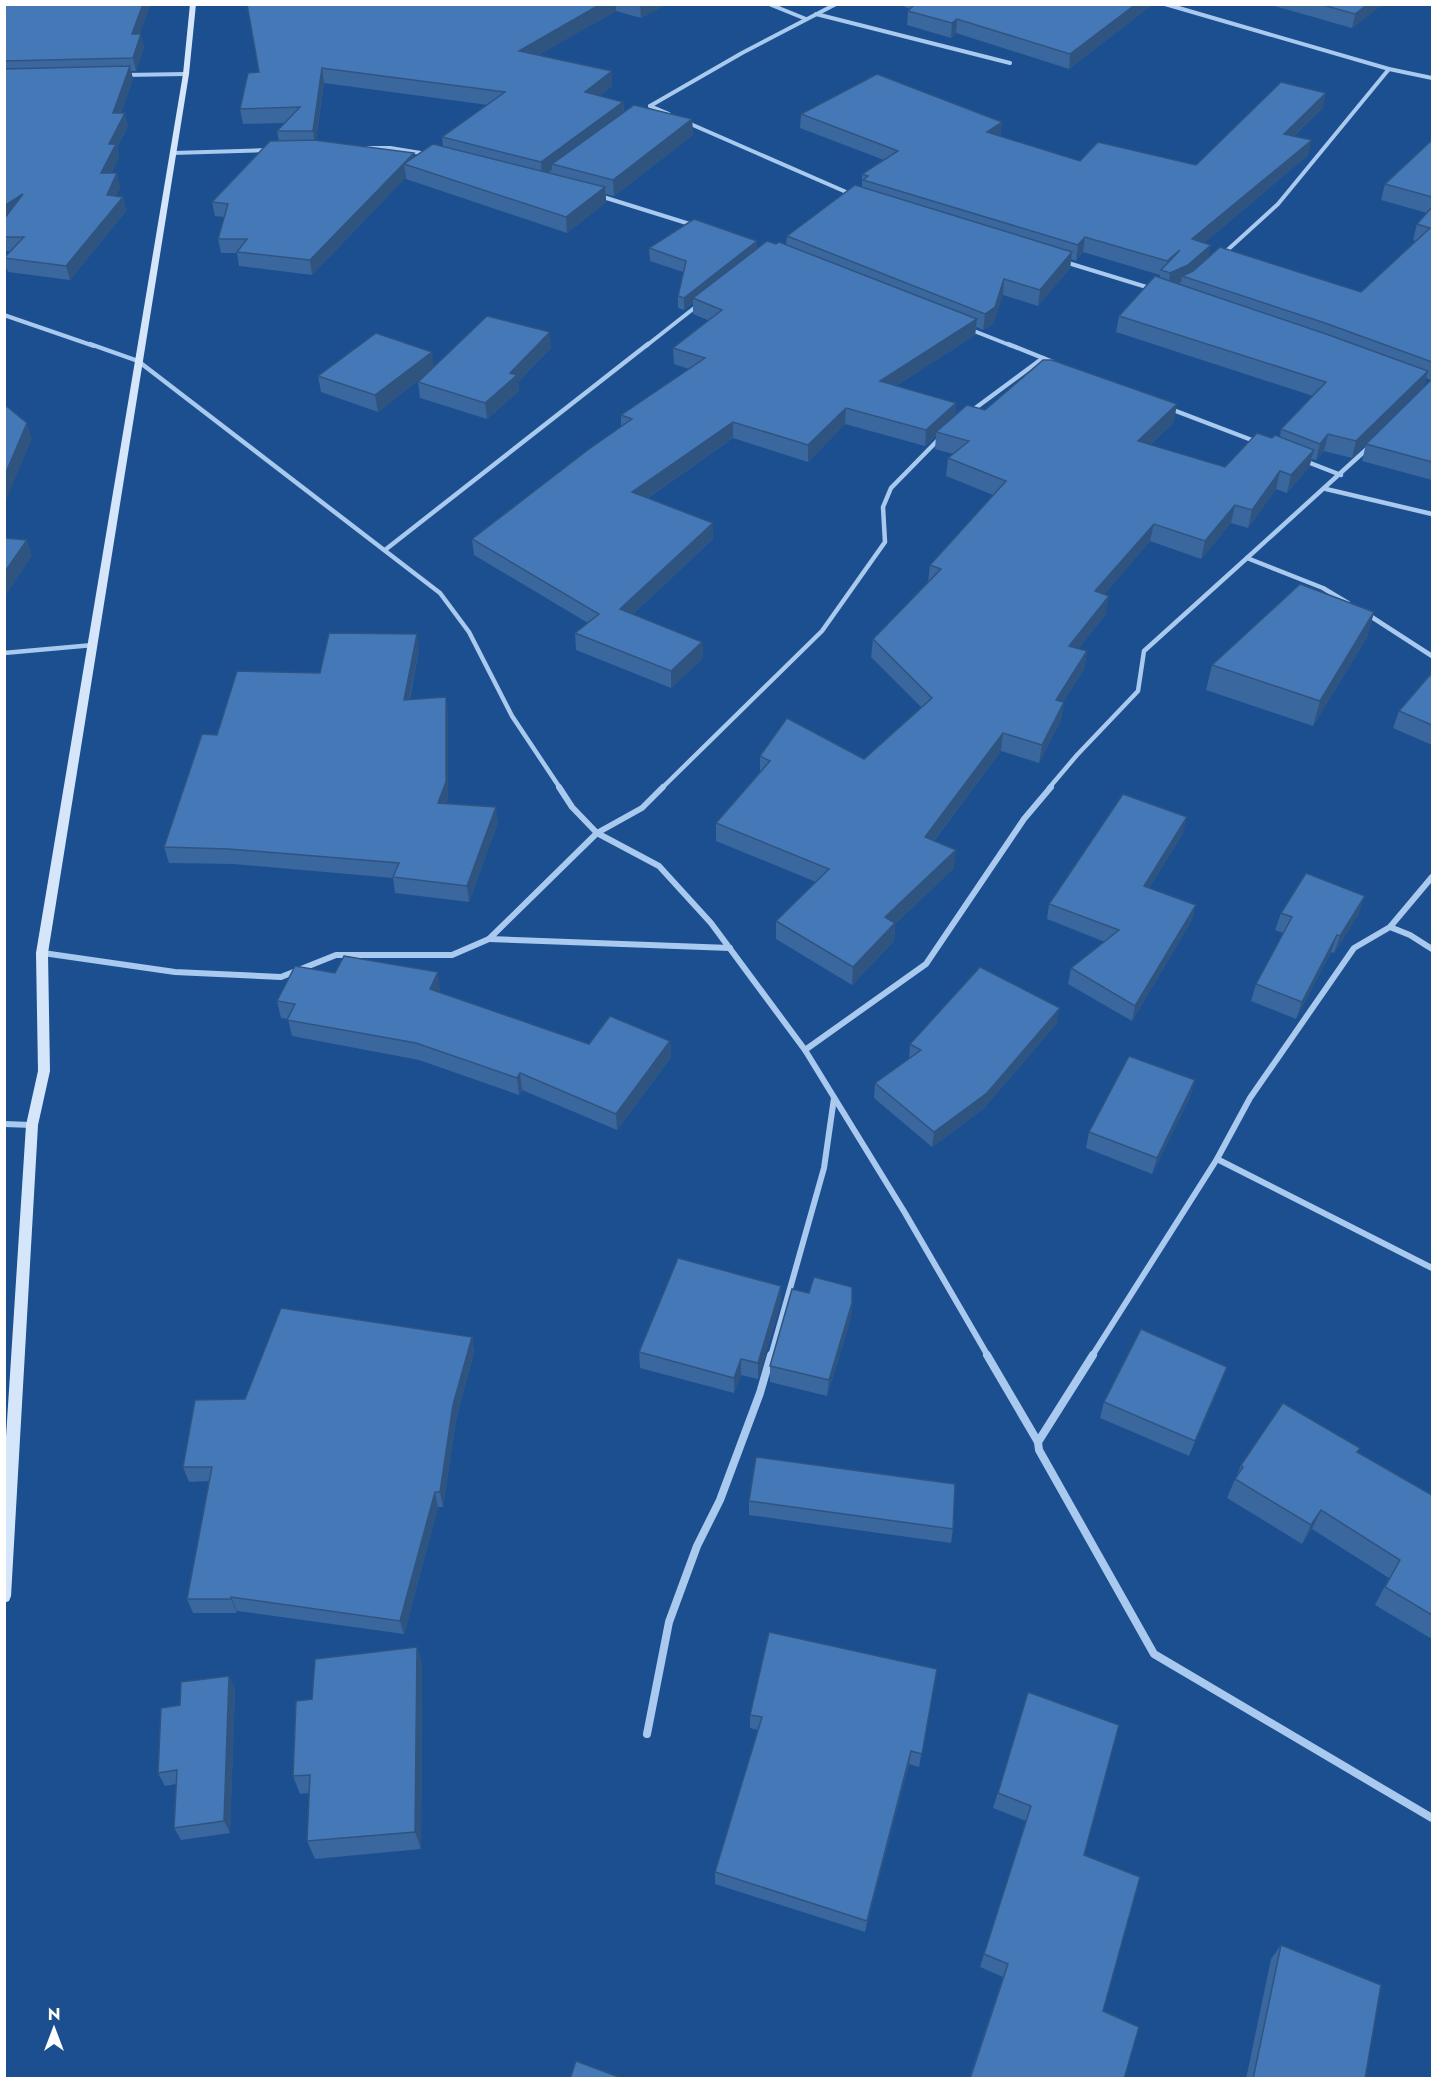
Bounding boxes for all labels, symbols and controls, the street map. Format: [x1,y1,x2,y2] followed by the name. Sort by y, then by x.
[24,1999,84,2059] north arrow
[48,2003,60,2026] text: N

